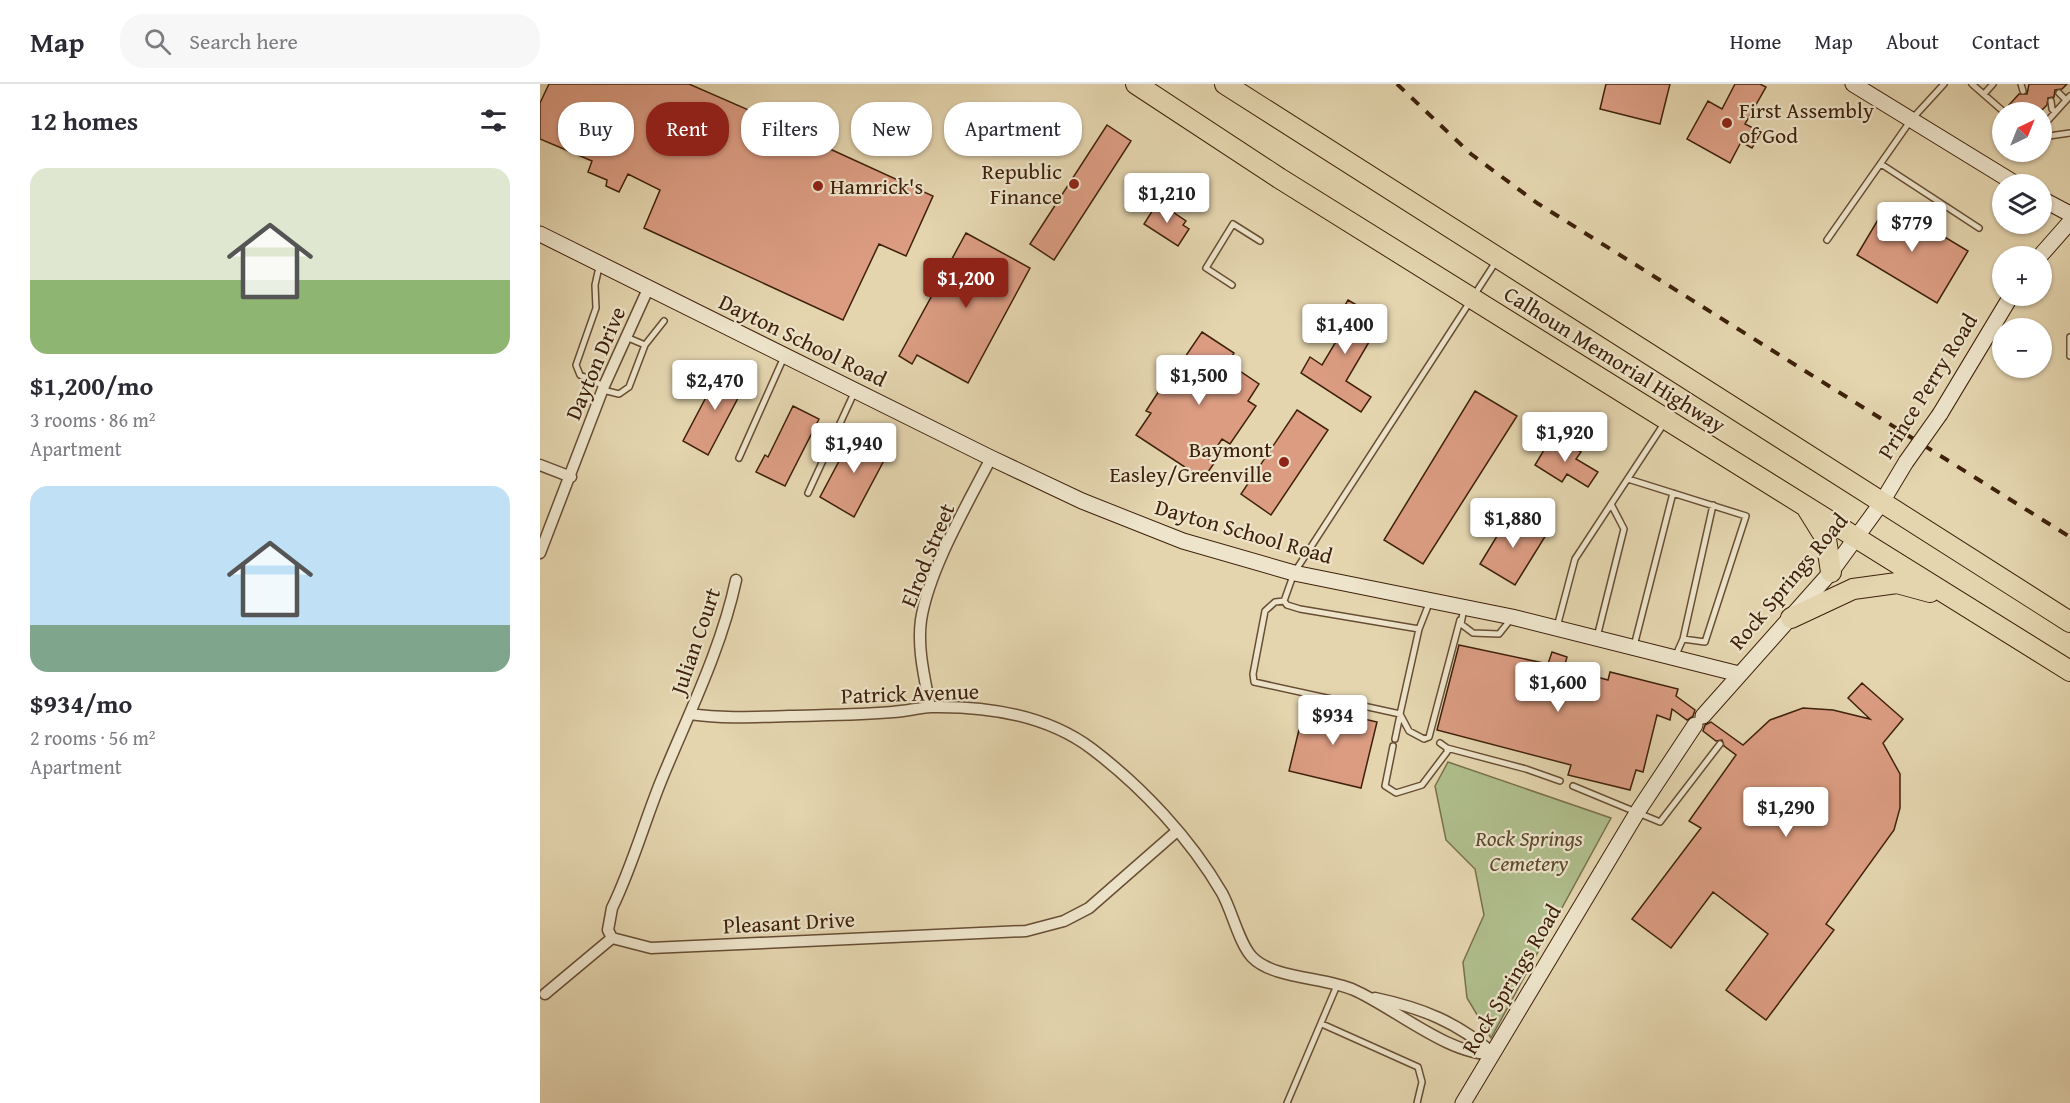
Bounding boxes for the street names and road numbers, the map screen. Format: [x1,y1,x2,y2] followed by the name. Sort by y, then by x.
[1498,278,1732,440] street label: Calhoun Memorial Highway
[714,286,892,395] street label: Dayton School Road
[557,301,633,425] street label: Dayton Drive
[1869,307,1985,465] street label: Prince Perry Road
[1152,490,1337,572] street label: Dayton School Road
[892,498,962,612] street label: Elrod Street
[1721,505,1855,656] street label: Rock Springs Road
[661,583,728,701] street label: Julian Court
[840,675,980,711] street label: Patrick Avenue
[1453,898,1569,1060] street label: Rock Springs Road
[722,903,856,941] street label: Pleasant Drive

